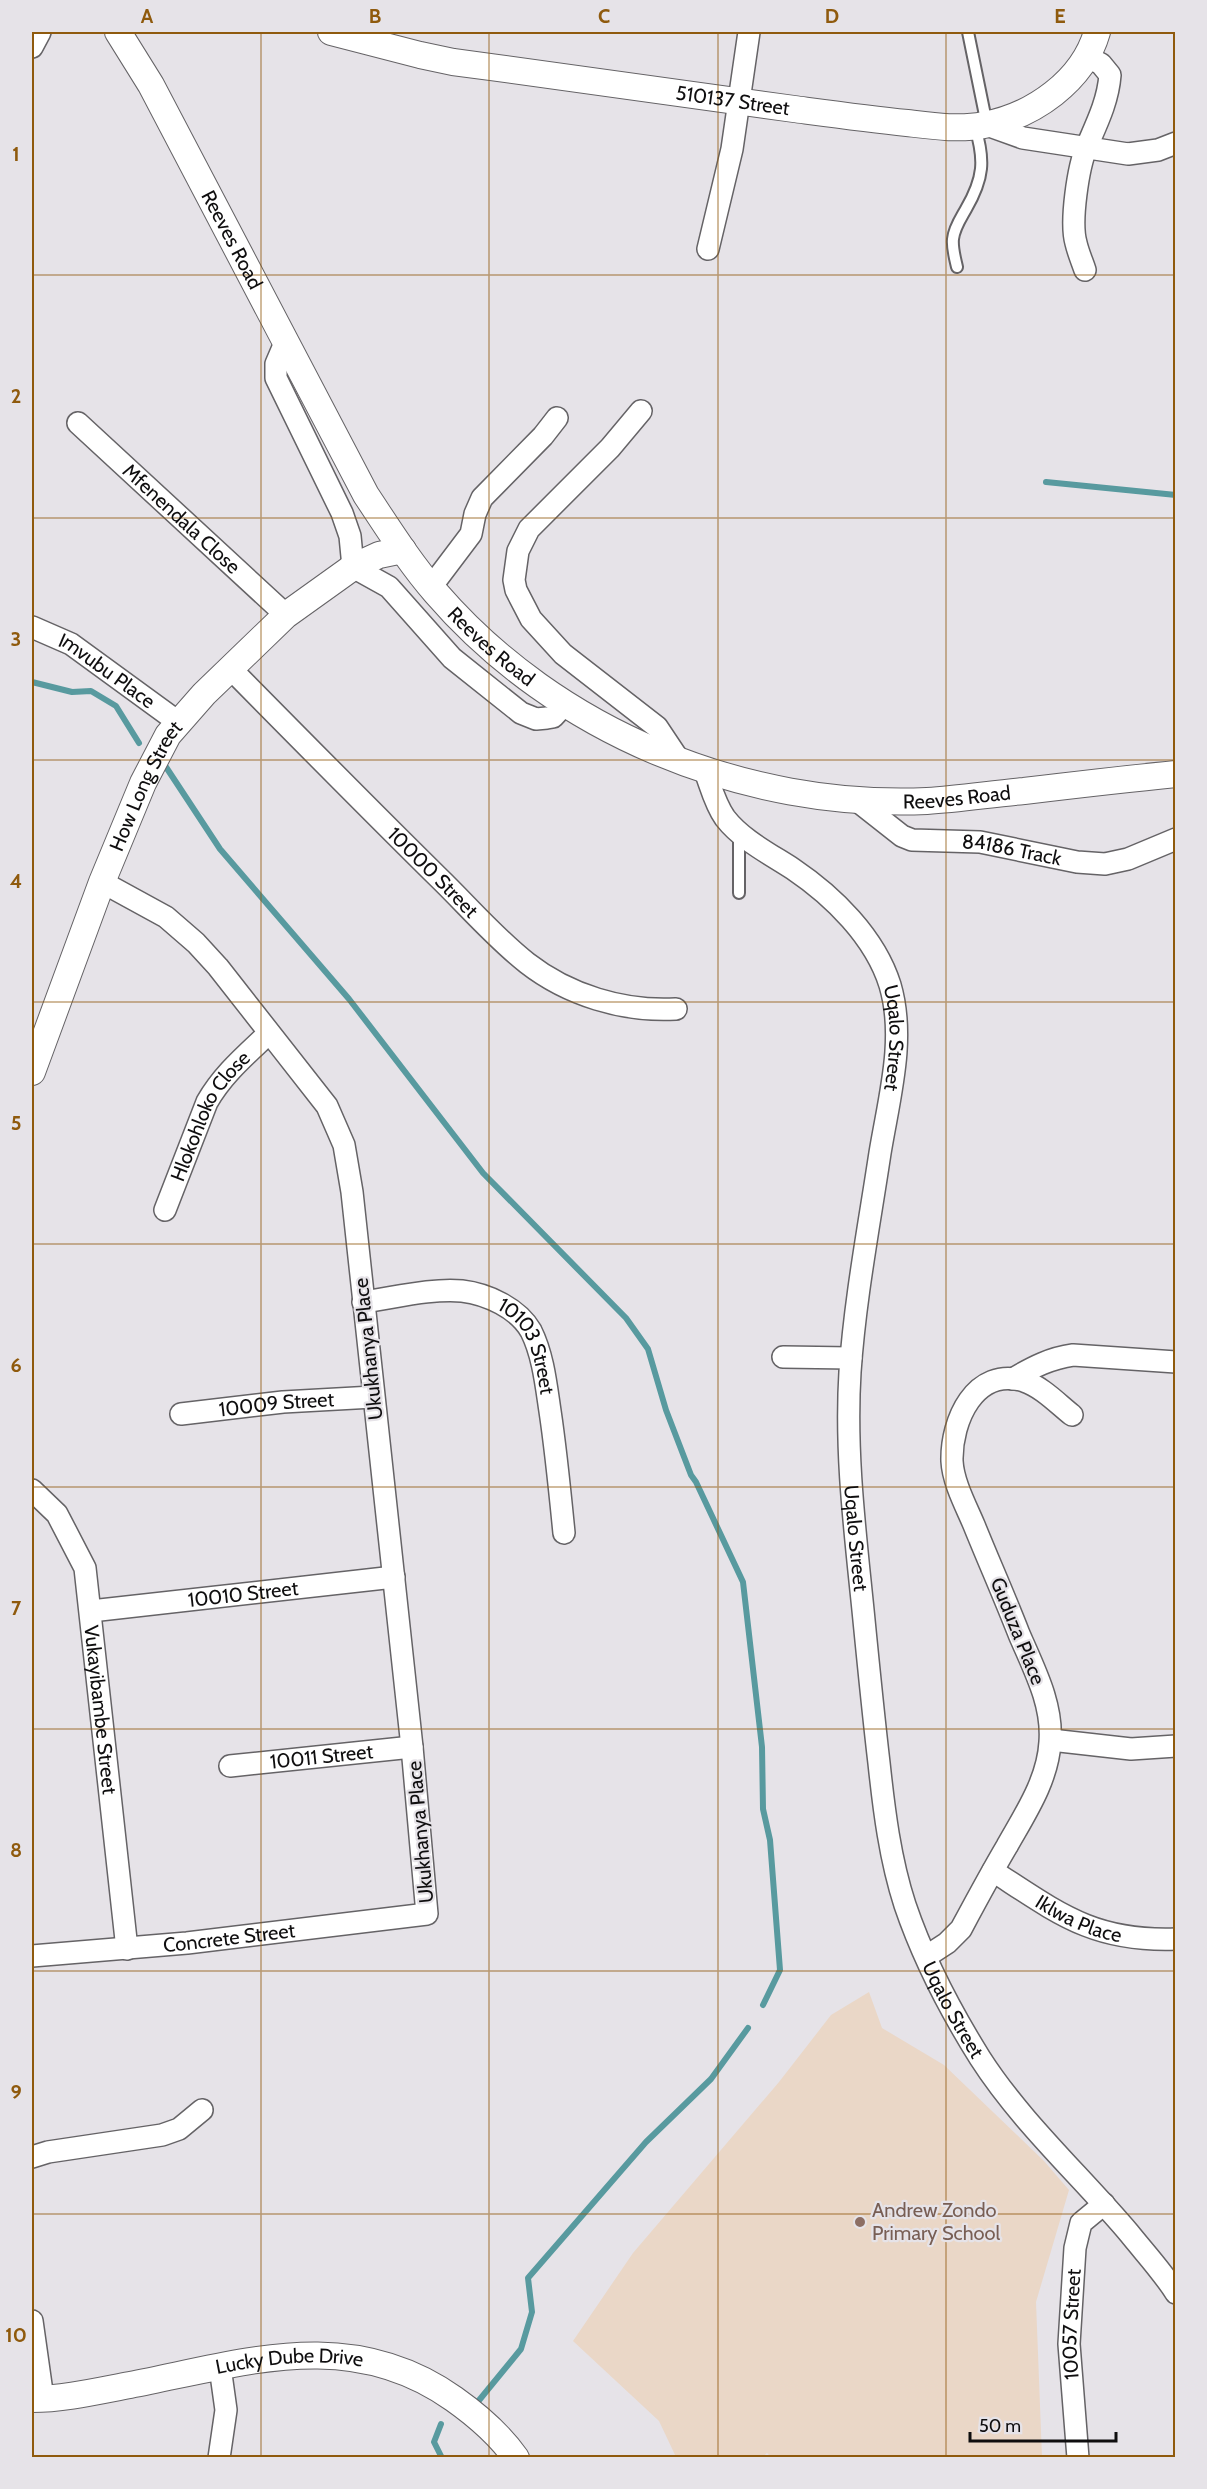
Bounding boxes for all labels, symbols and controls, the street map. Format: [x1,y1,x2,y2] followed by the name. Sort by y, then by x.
[141,4,154,28] text: A
[369,4,381,28] text: B
[598,4,610,28] text: C
[825,4,839,28] text: D
[1054,4,1066,28] text: E
[674,81,791,120] street label: 510137 Street
[12,142,20,166] text: 1
[196,186,268,293] street label: Reeves Road
[11,384,21,408] text: 2
[118,459,245,579] street label: Mfenendala Close
[443,602,540,691] street label: Reeves Road
[11,627,21,651] text: 3
[55,628,160,713] street label: Imvubu Place
[104,716,187,855] street label: How Long Street
[903,780,1012,814] street label: Reeves Road
[383,822,483,923] street label: 10000 Street
[962,829,1064,870] street label: 84186 Track
[10,869,22,893] text: 4
[879,982,909,1093] street label: Uqalo Street
[165,1046,255,1185] street label: Hlokohloko Close
[11,1111,21,1135] text: 5
[349,1277,387,1421] street label: Ukukhanya Place
[494,1293,560,1396] street label: 10103 Street
[10,1353,22,1377] text: 6
[217,1387,335,1421] street label: 10009 Street
[839,1484,873,1593] street label: Uqalo Street
[986,1574,1050,1688] street label: Guduza Place
[187,1576,300,1612] street label: 10010 Street
[11,1596,22,1620] text: 7
[79,1624,122,1796] street label: Vukayibambe Street
[269,1739,374,1774] street label: 10011 Street
[402,1760,438,1904] street label: Ukukhanya Place
[10,1838,22,1862] text: 8
[1031,1890,1124,1947] street label: Iklwa Place
[162,1918,297,1957] street label: Concrete Street
[917,1957,989,2063] street label: Uqalo Street
[10,2080,22,2104] text: 9
[872,2198,1000,2245] place label: Andrew Zondo Primary School
[853,2215,867,2229] marker: Andrew Zondo Primary School
[1057,2268,1086,2381] street label: 10057 Street
[5,2323,27,2347] text: 10
[213,2343,365,2379] street label: Lucky Dube Drive
[970,2405,1116,2443] scale bar
[979,2415,1021,2437] text: 50 m

